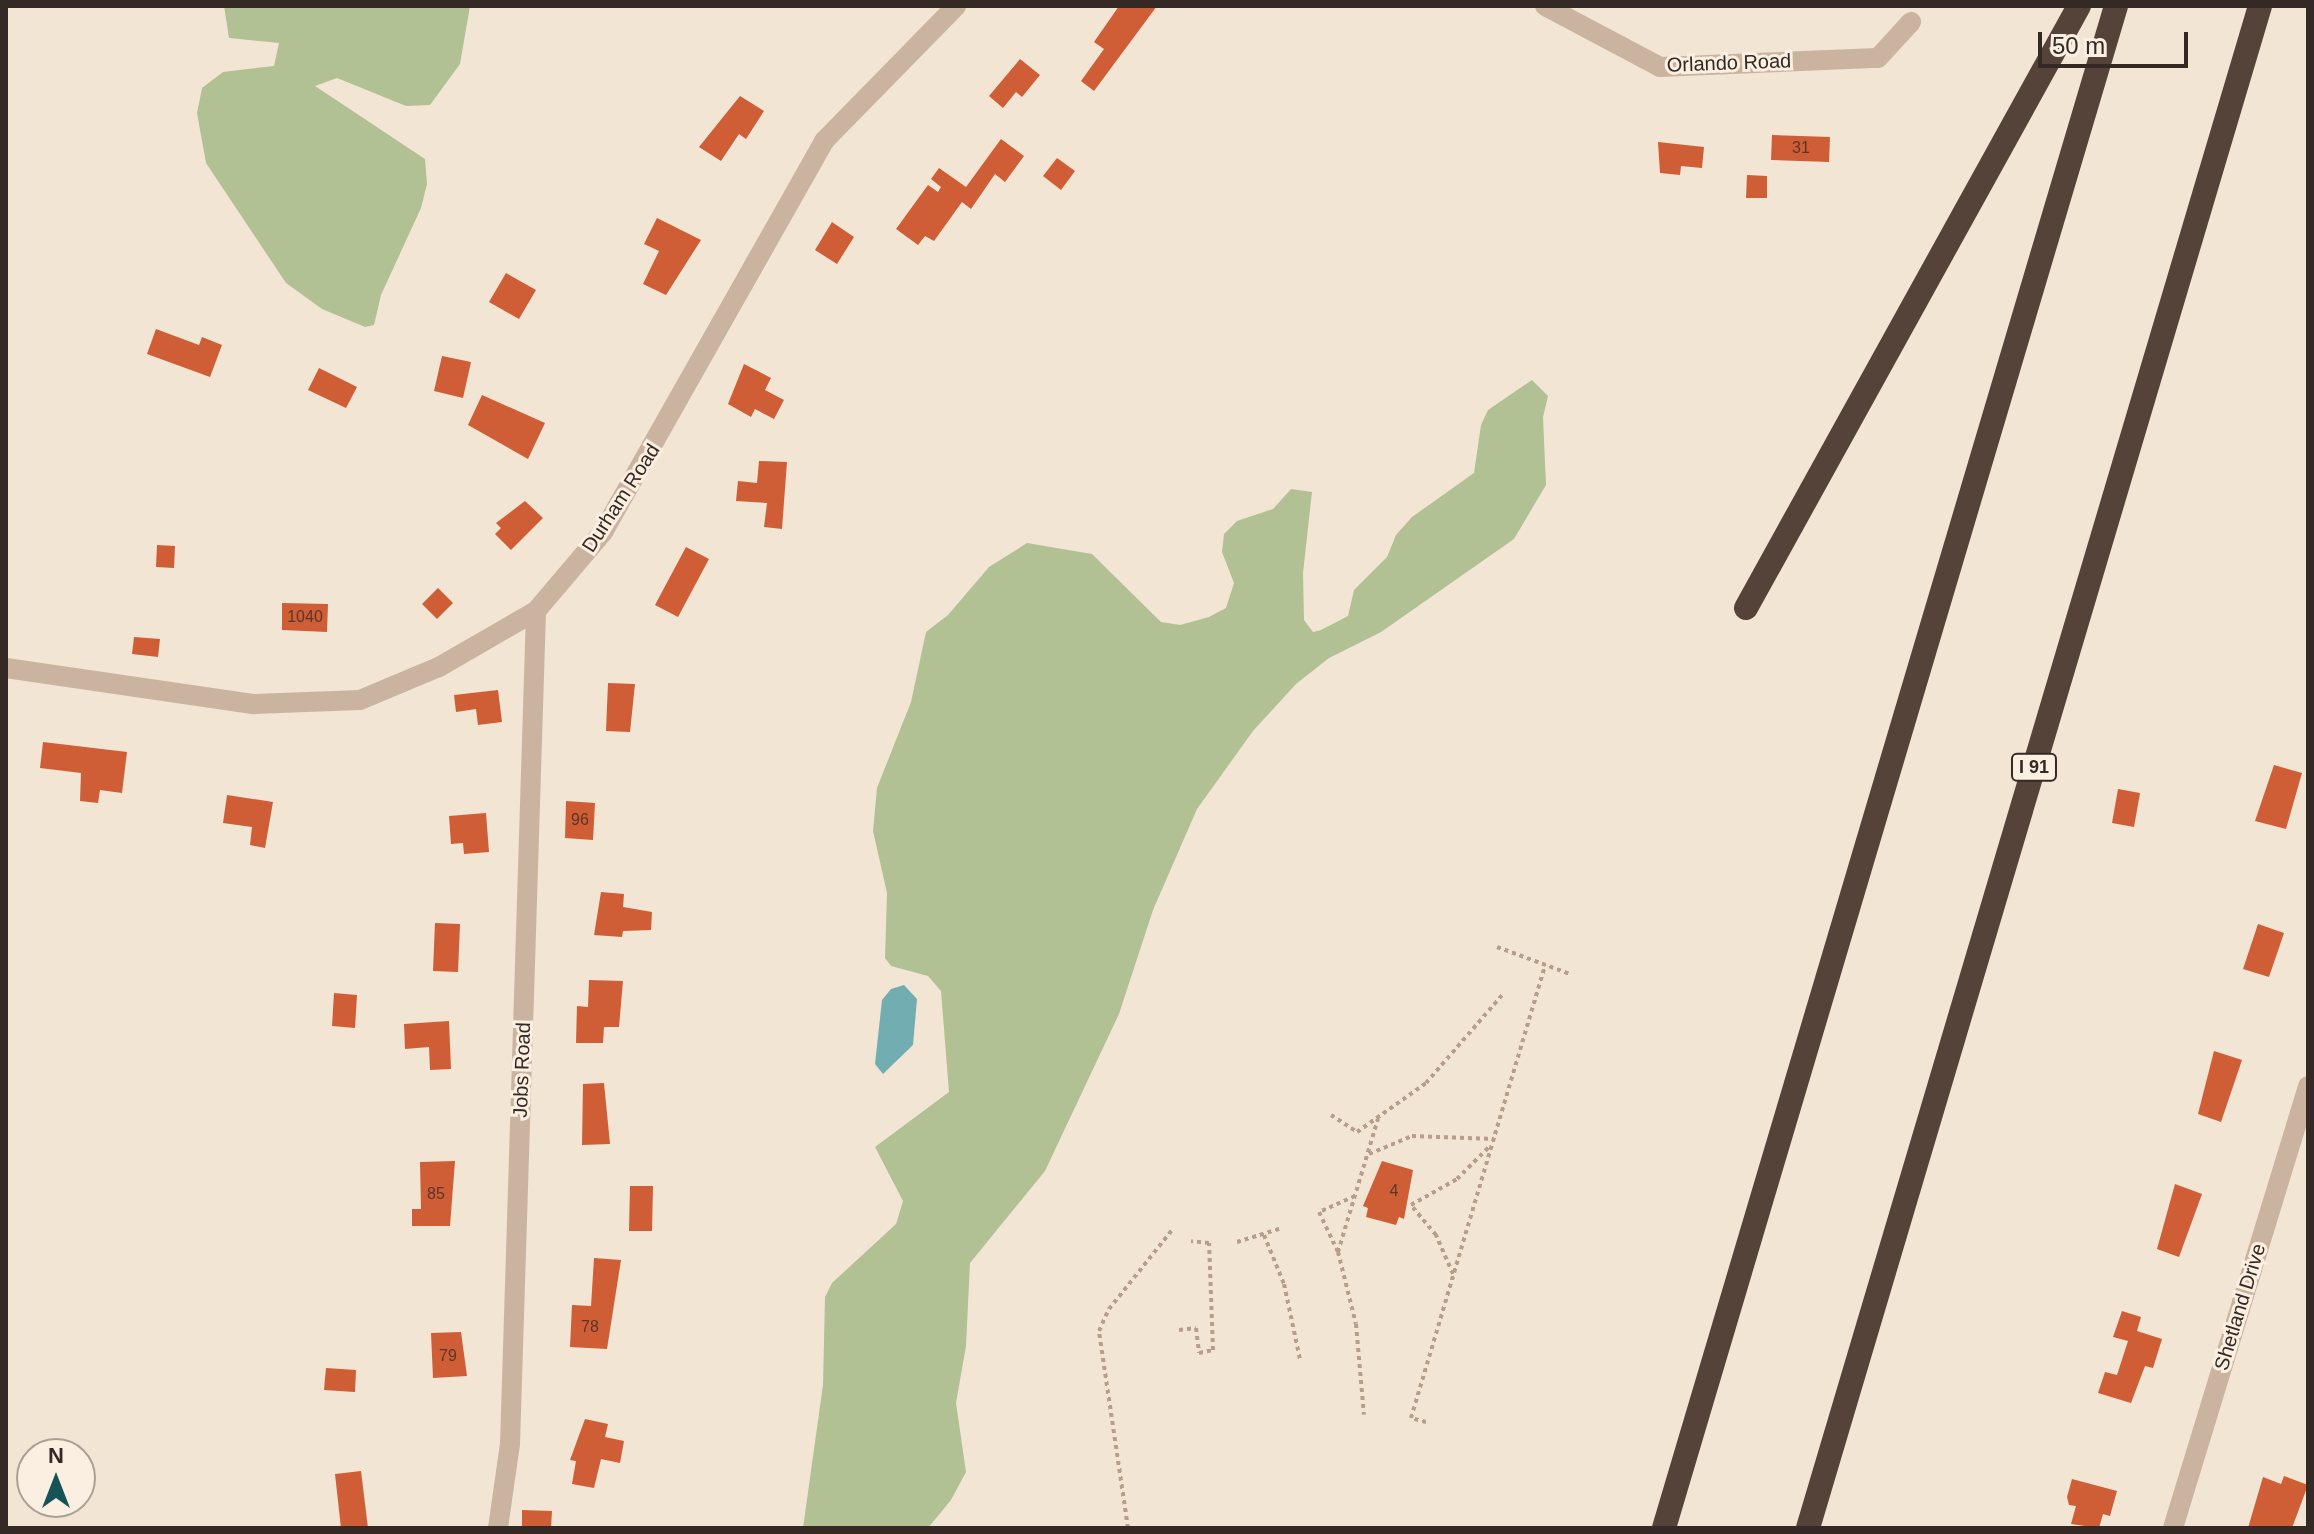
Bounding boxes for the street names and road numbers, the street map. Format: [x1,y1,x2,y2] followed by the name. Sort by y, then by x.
[1666,49,1792,77] street label: Orlando Road
[577,439,665,557] street label: Durham Road
[2010,753,2058,781] road number: I 91
[508,1022,536,1118] street label: Jobs Road
[2209,1241,2271,1373] street label: Shetland Drive

